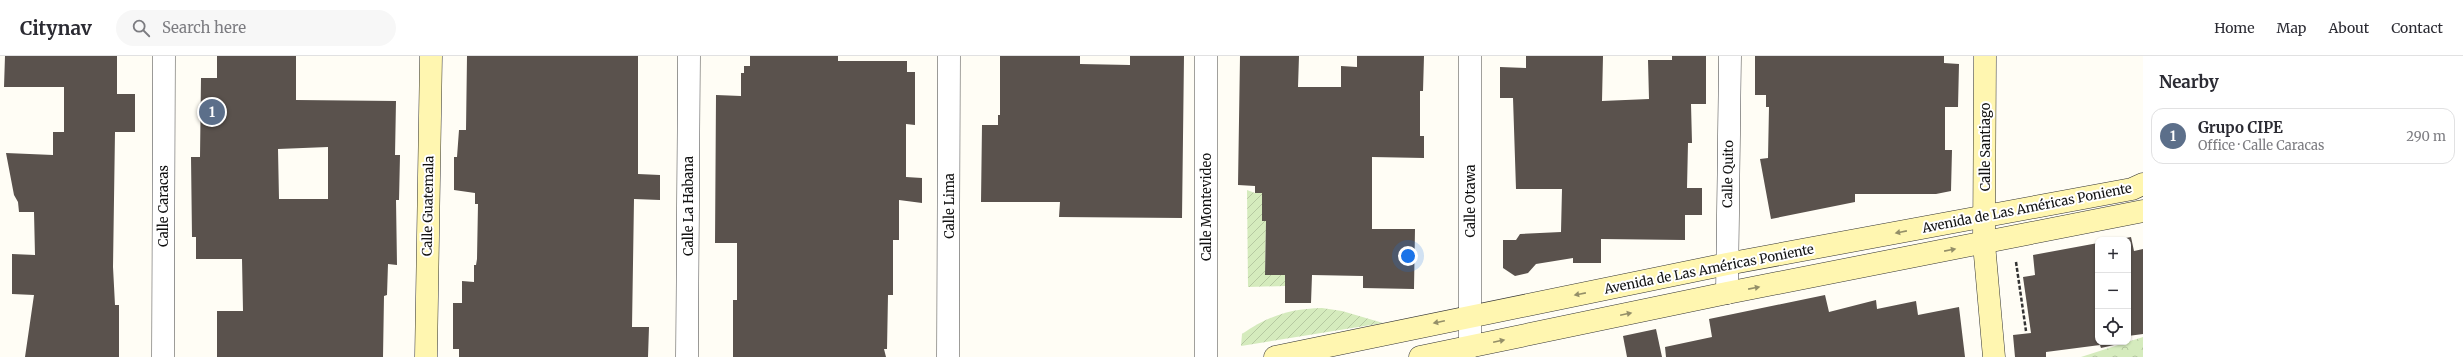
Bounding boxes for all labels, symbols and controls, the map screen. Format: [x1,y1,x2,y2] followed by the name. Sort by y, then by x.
[116,10,396,46] search box
[20,16,92,40] text: Citynav
[130,17,152,39] icon: search
[162,18,246,37] text: Search here
[2214,19,2255,37] text: Home
[2277,19,2306,37] text: Map
[2328,19,2369,37] text: About
[2391,19,2443,37] text: Contact
[2159,71,2219,93] text: Nearby
[199,97,225,127] pin: 1
[1977,102,1994,191] street label: Calle Santiago
[2198,118,2283,137] text: Grupo CIPE
[2170,128,2176,145] text: 1
[2406,128,2446,145] text: 290 m
[2198,137,2324,154] text: Office · Calle Caracas
[1719,140,1737,208] street label: Calle Quito
[1198,153,1215,261] street label: Calle Montevideo
[419,156,437,256] street label: Calle Guatemala
[680,156,697,256] street label: Calle La Habana
[1462,164,1479,238] street label: Calle Otawa
[155,165,172,247] street label: Calle Caracas
[941,173,958,239] street label: Calle Lima
[1920,179,2133,237] street label: Avenida de Las Américas Poniente
[1894,229,1907,235] one-way arrow
[2095,237,2131,345] map controls
[2095,237,2131,273] button: +
[1602,240,1815,298] street label: Avenida de Las Américas Poniente
[1398,246,1418,266] your location
[1944,247,1956,253] one-way arrow
[2095,273,2131,309] button: −
[1748,284,1760,290] one-way arrow
[1574,291,1587,297] one-way arrow
[2095,309,2131,345] button: locate
[1620,310,1633,316] one-way arrow
[1433,320,1445,326] one-way arrow
[1493,337,1505,343] one-way arrow

